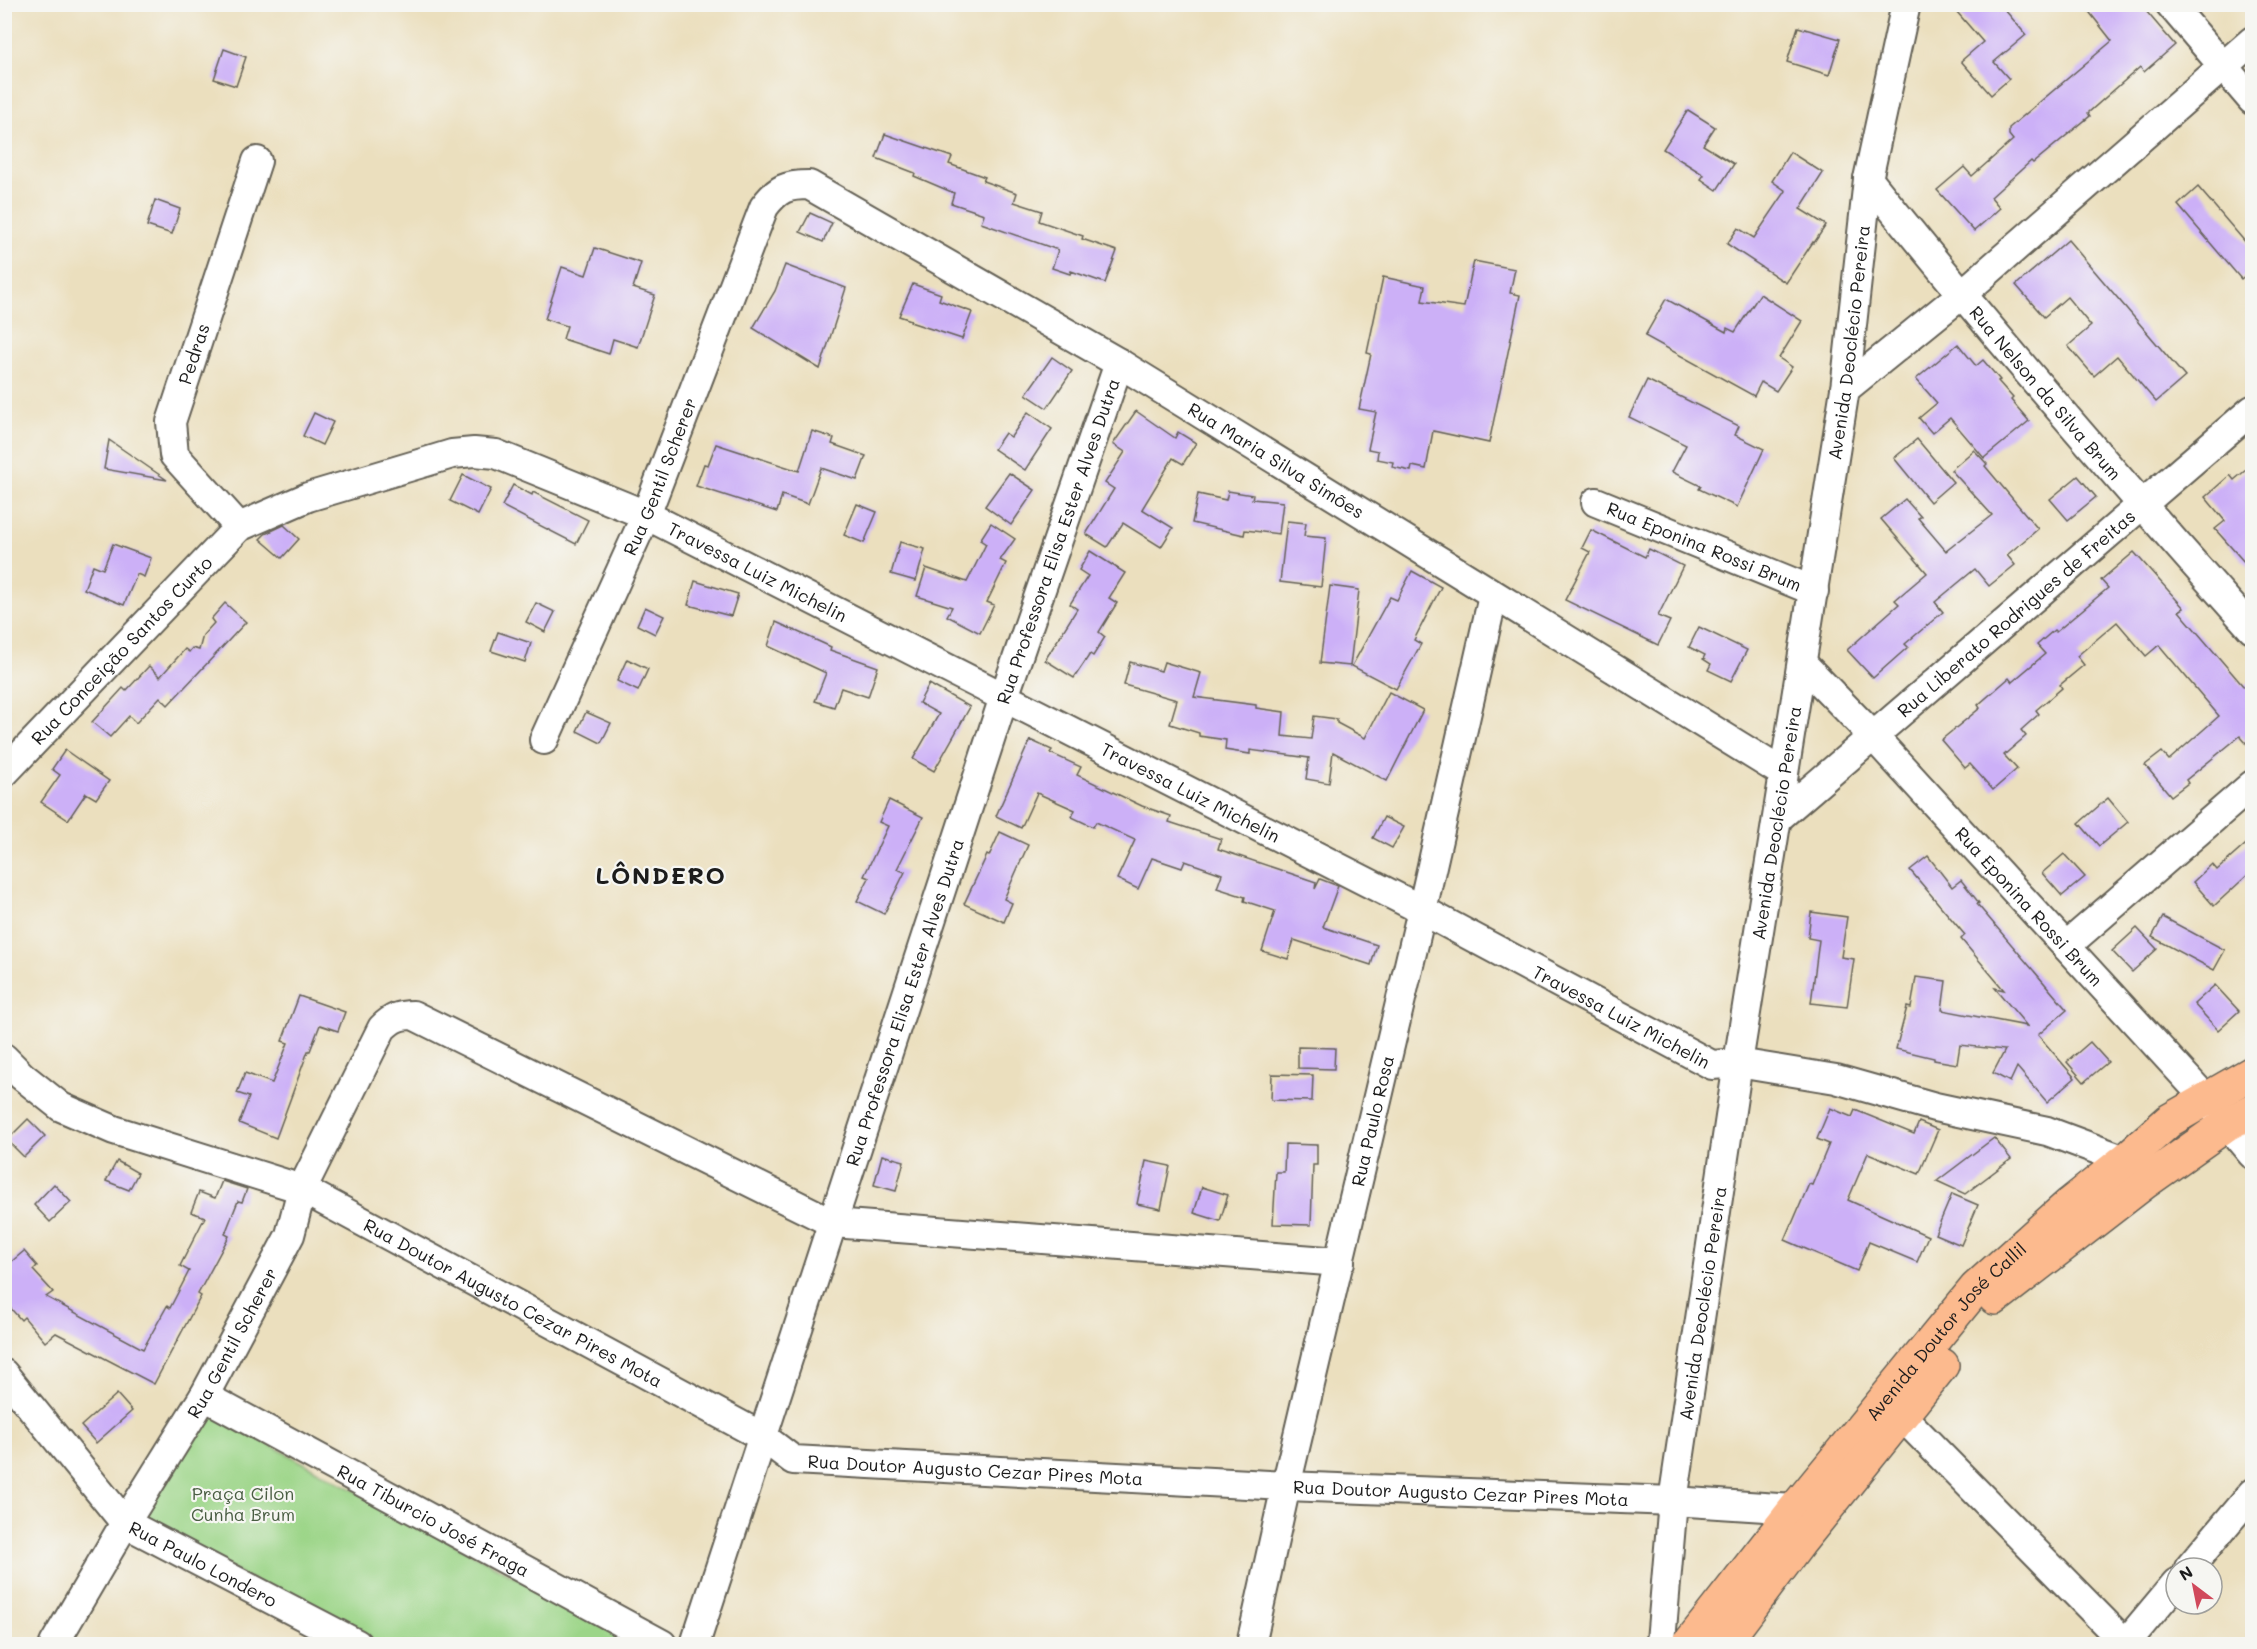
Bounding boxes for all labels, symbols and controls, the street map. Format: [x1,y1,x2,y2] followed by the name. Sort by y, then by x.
[1822,224,1875,462] street label: Avenida Deoclécio Pereira
[1964,301,2127,485] street label: Rua Nelson da Silva Brum
[172,320,215,387] street label: Pedras
[990,375,1125,707] street label: Rua Professora Elisa Ester Alves Dutra
[617,394,702,559] street label: Rua Gentil Scherer
[1184,397,1369,524] street label: Rua Maria Silva Simões
[1603,496,1805,597] street label: Rua Eponina Rossi Brum
[1892,504,2140,722] street label: Rua Liberato Rodrigues de Freitas
[664,516,851,627] street label: Travessa Luiz Michelin
[26,550,217,750] street label: Rua Conceição Santos Curto
[1746,704,1807,942] street label: Avenida Deoclécio Pereira
[1097,737,1284,848] street label: Travessa Luiz Michelin
[1950,821,2109,991] street label: Rua Eponina Rossi Brum
[840,835,969,1169] street label: Rua Professora Elisa Ester Alves Dutra
[596,859,726,890] district label: LÔNDERO
[1529,959,1715,1074] street label: Travessa Luiz Michelin
[1345,1053,1399,1189] street label: Rua Paulo Rosa
[1673,1185,1732,1422] street label: Avenida Deoclécio Pereira
[360,1213,667,1393] street label: Rua Doutor Augusto Cezar Pires Mota
[1860,1237,2031,1425] street label: Avenida Doutor José Callil
[181,1263,282,1423] street label: Rua Gentil Scherer
[807,1449,1144,1490] street label: Rua Doutor Augusto Cezar Pires Mota
[333,1459,534,1582] street label: Rua Tiburcio José Fraga
[1292,1474,1629,1511] street label: Rua Doutor Augusto Cezar Pires Mota
[191,1481,295,1526] park label: Praça Cilon Cunha Brum
[125,1515,282,1612] street label: Rua Paulo Londero
[2164,1556,2224,1616] north arrow
[2175,1561,2197,1585] text: N

